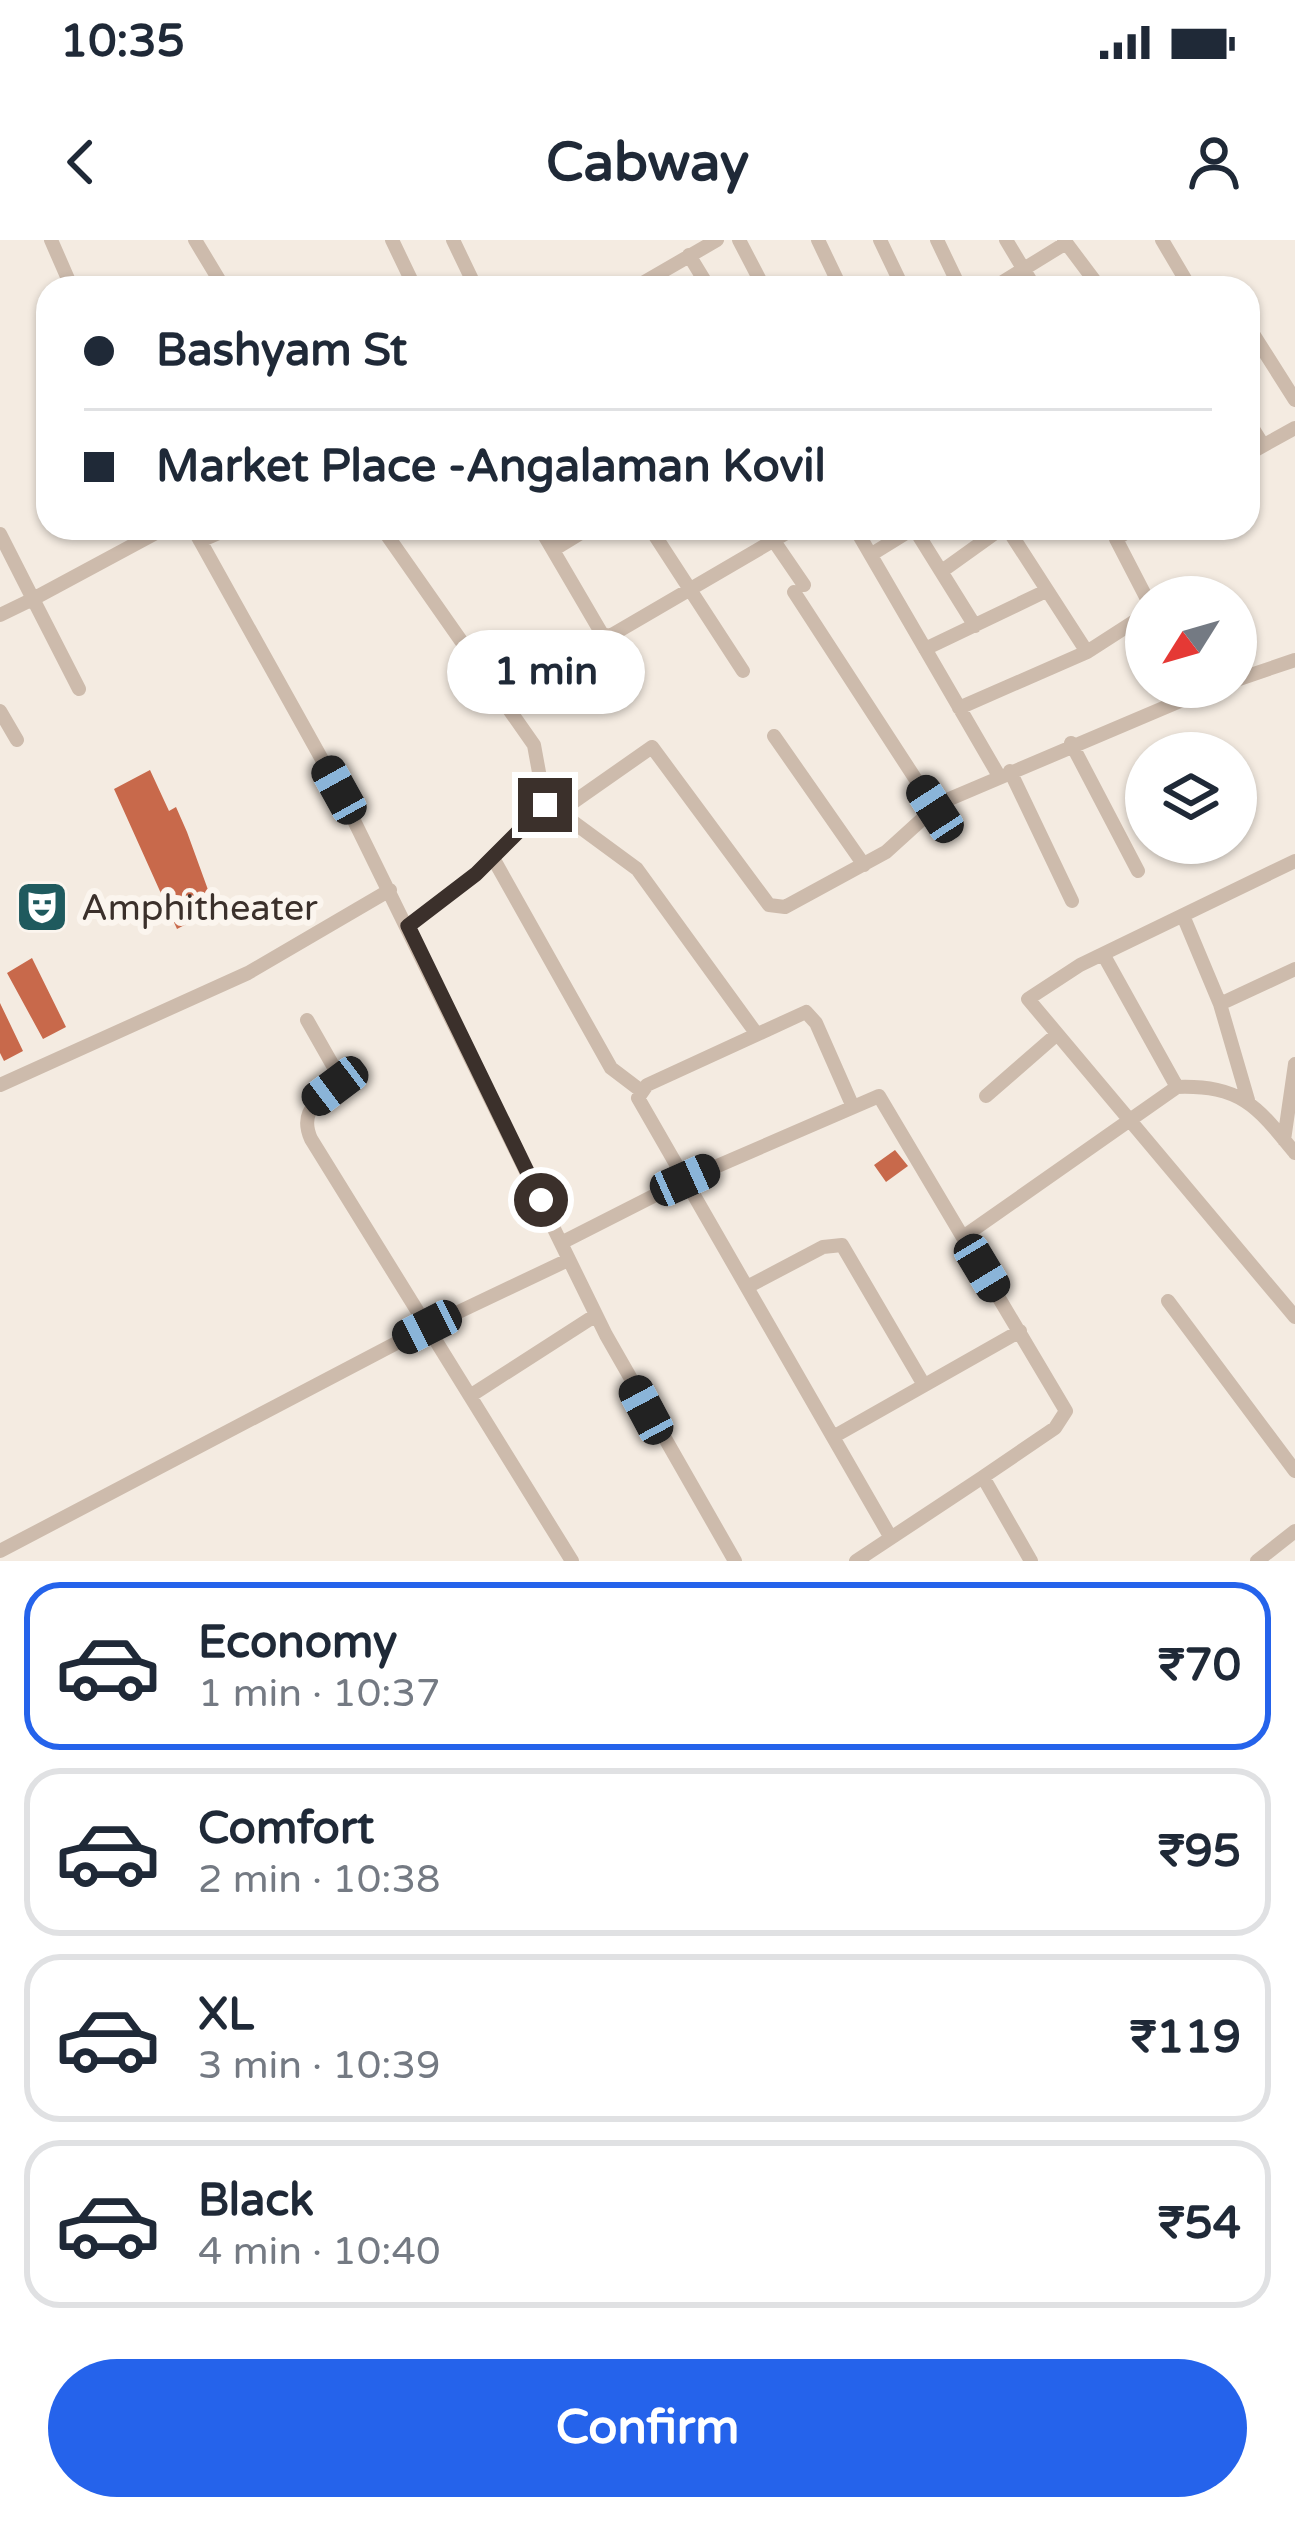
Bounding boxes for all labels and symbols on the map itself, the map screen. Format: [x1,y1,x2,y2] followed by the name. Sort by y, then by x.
[1125,576,1257,708] north arrow
[446,631,644,715] callout: 1 min
[306,750,372,830] car
[900,769,970,849] car
[518,778,572,832] route end
[14,879,70,935] theatre icon: Amphitheater
[81,887,318,930] place label: Amphitheater
[295,1050,375,1122] car
[645,1149,725,1211] car
[514,1173,568,1227] route start
[948,1228,1016,1308] car
[387,1295,467,1359] car
[613,1370,679,1450] car

